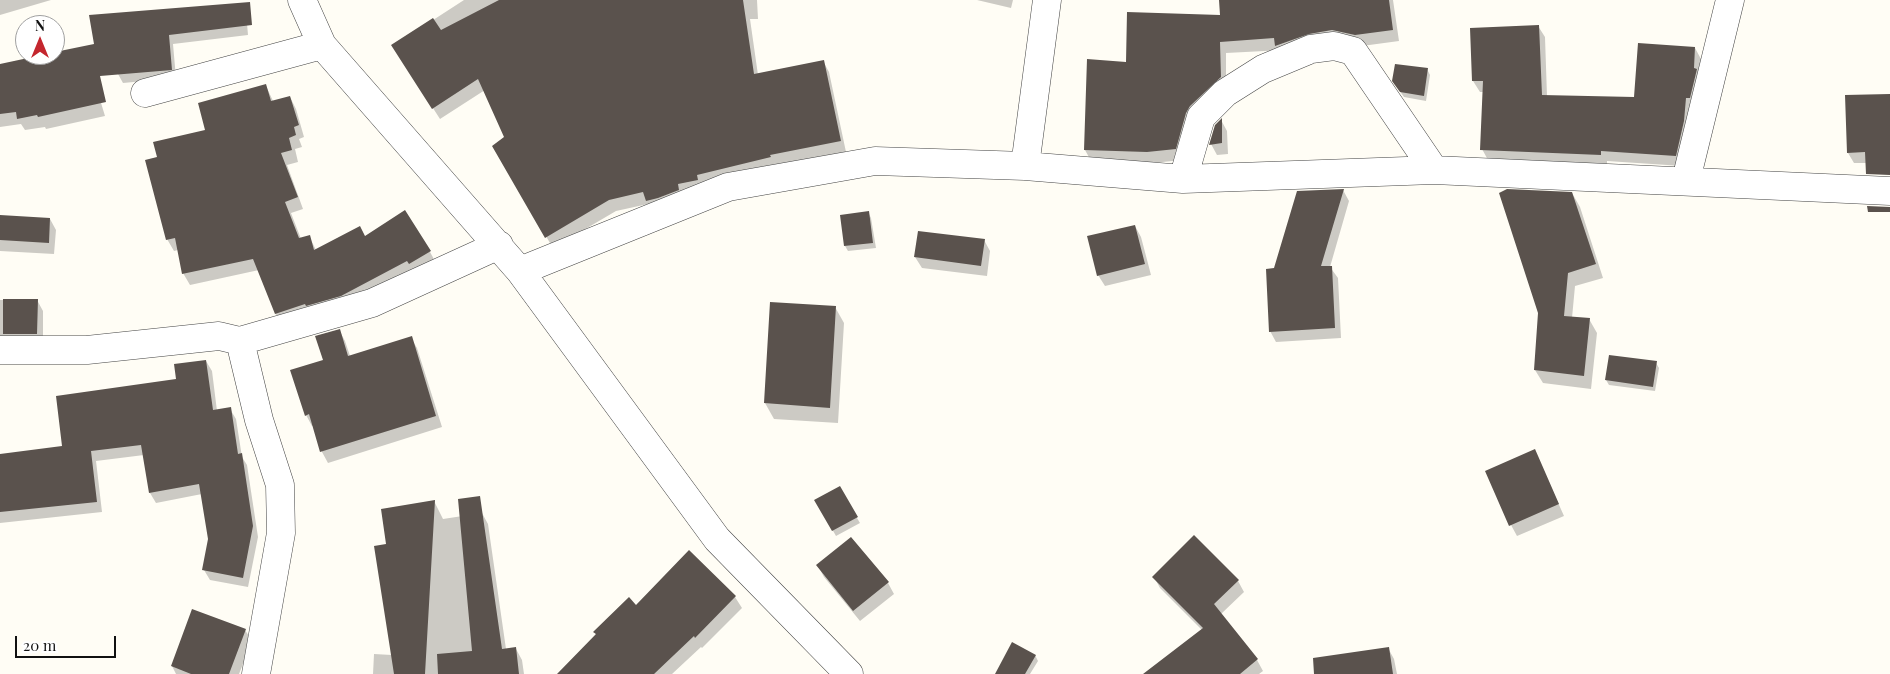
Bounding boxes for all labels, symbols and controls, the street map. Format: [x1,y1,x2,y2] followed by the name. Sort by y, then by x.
[15,15,65,65] north arrow
[35,16,45,35] text: N
[18,626,119,658] scale bar
[23,635,56,655] text: 20 m

